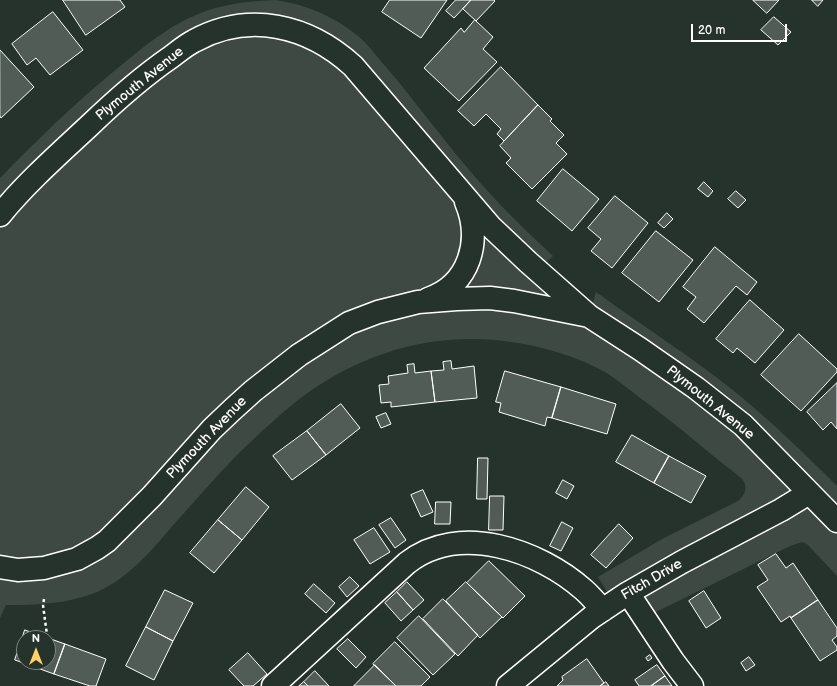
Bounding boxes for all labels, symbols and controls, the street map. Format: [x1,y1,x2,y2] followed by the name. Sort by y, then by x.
[693,16,789,42] scale bar
[698,23,725,38] text: 20 m
[93,43,187,125] street label: Plymouth Avenue
[663,362,757,444] street label: Plymouth Avenue
[163,393,251,483] street label: Plymouth Avenue
[619,556,685,604] street label: Fitch Drive
[16,630,56,670] north arrow
[32,632,40,645] text: N

